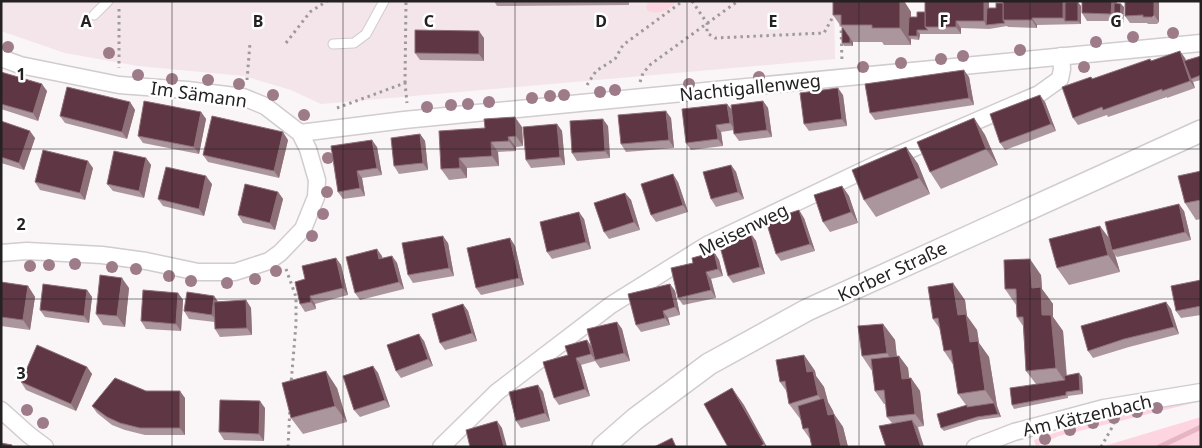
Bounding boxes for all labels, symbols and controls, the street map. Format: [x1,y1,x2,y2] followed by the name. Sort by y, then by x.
[80,10,92,32] text: A
[253,10,263,32] text: B
[424,10,434,32] text: C
[595,10,607,32] text: D
[769,10,778,32] text: E
[940,10,948,32] text: F
[1110,10,1122,32] text: G
[16,63,26,85] text: 1
[678,68,822,106] street label: Nachtigallenweg
[149,75,249,113] street label: Im Sämann
[694,197,792,261] street label: Meisenweg
[16,213,26,235] text: 2
[834,235,950,307] street label: Korber Straße
[16,362,26,384] text: 3
[1020,389,1154,441] street label: Am Kätzenbach

